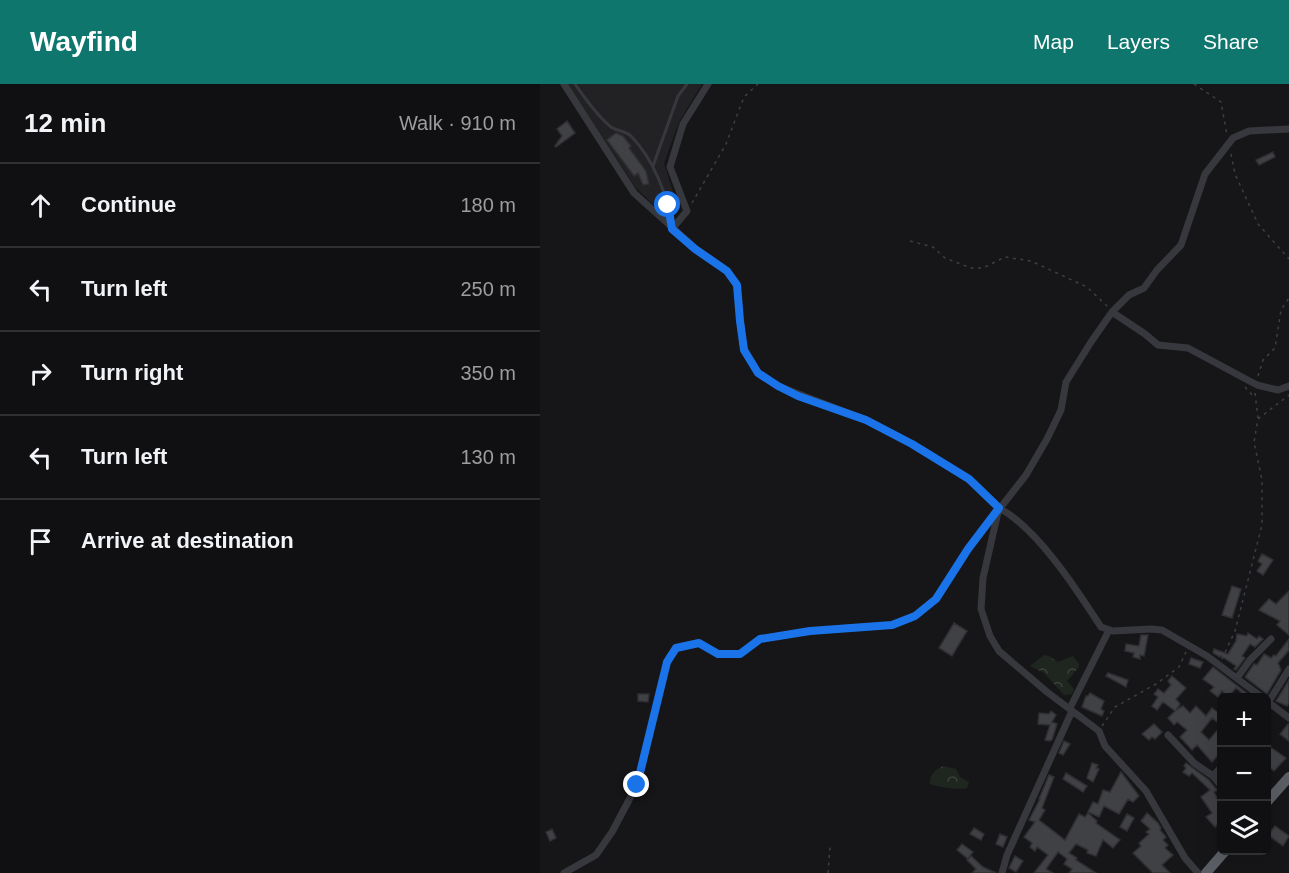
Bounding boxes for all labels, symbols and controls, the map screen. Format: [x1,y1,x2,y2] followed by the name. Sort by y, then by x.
[30,26,138,57] text: Wayfind
[1033,30,1074,53] text: Map
[1107,30,1170,53] text: Layers
[1203,30,1259,53] text: Share
[24,108,106,138] text: 12 min
[399,112,516,134] text: Walk · 910 m
[24,189,57,222] icon: ahead
[654,191,680,217] route start
[81,192,176,217] text: Continue
[460,194,516,216] text: 180 m
[24,273,57,306] icon: left
[81,276,167,301] text: Turn left
[460,278,516,300] text: 250 m
[24,357,57,390] icon: right
[81,360,183,385] text: Turn right
[460,362,516,384] text: 350 m
[24,441,57,474] icon: left
[81,444,167,469] text: Turn left
[460,446,516,468] text: 130 m
[24,525,57,558] icon: arrive
[81,528,294,553] text: Arrive at destination
[1217,693,1271,855] map controls
[1217,693,1271,747] button: +
[1217,747,1271,801] button: −
[623,771,649,797] route end
[1217,801,1271,855] button: layers

